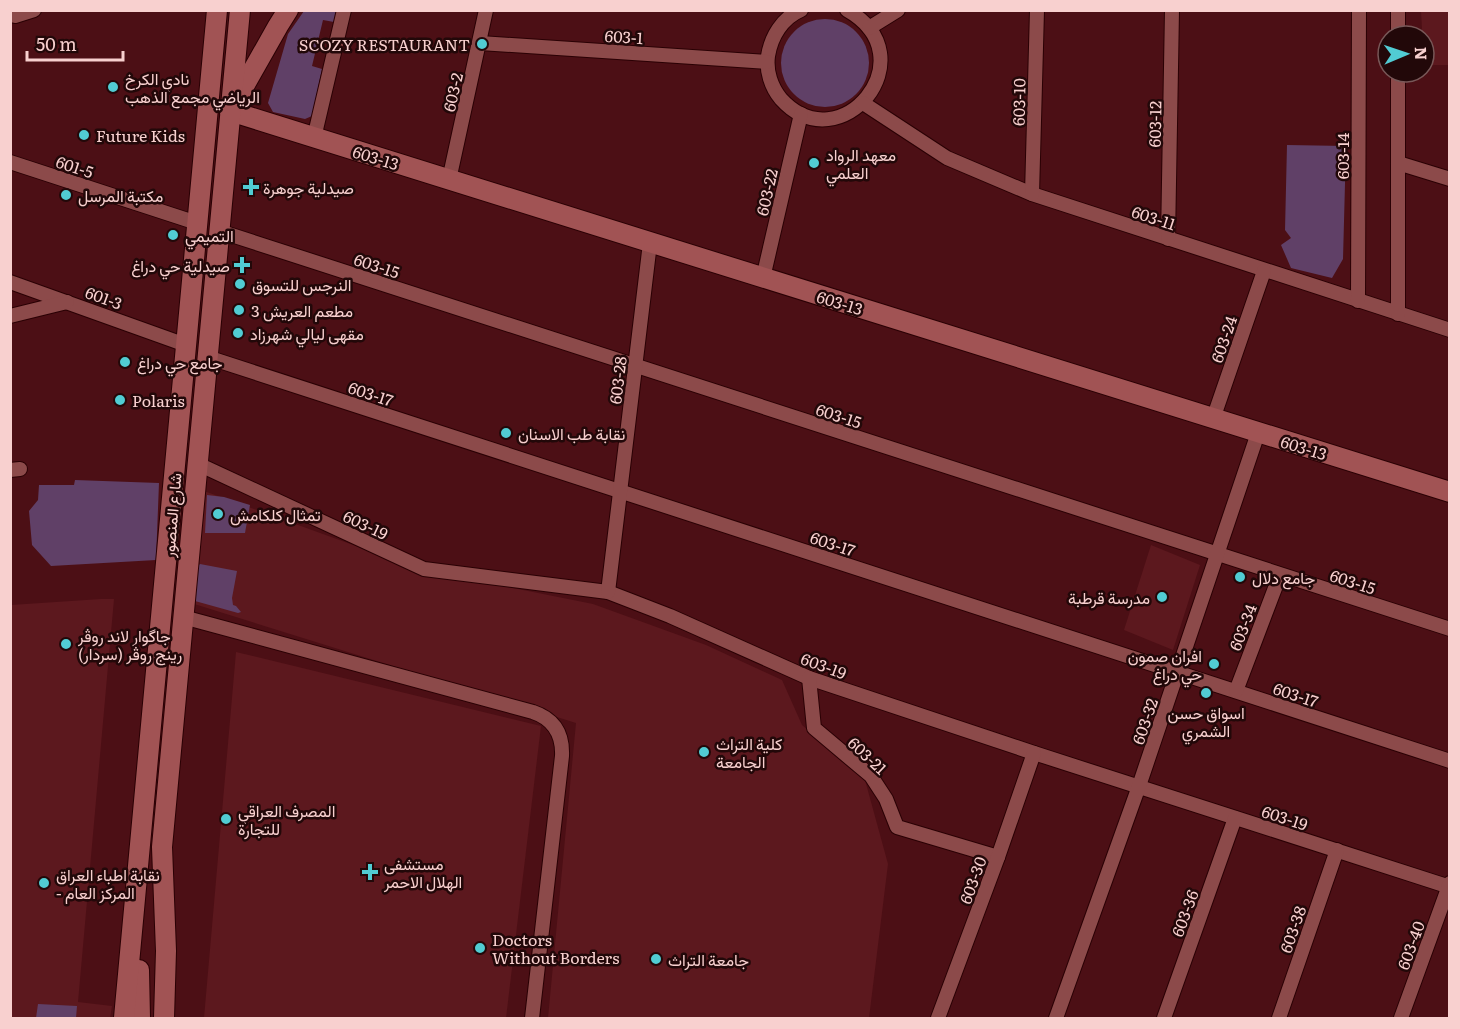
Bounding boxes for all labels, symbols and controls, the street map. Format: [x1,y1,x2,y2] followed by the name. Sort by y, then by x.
[604,23,644,49] street label: 603-1
[27,24,123,62] scale bar
[1376,24,1436,84] north arrow
[36,30,77,57] text: 50 m
[299,32,470,56] place label: SCOZY RESTAURANT
[475,37,489,51] marker: SCOZY RESTAURANT
[1410,46,1434,61] text: N
[125,66,260,111] place label: نادي الكرخ الرياضي مجمع الذهب
[436,70,468,114] street label: 603-2
[1006,78,1030,126] street label: 603-10
[106,80,120,94] marker: نادي الكرخ الرياضي مجمع الذهب
[1142,101,1166,147] street label: 603-12
[96,123,185,147] place label: Future Kids
[77,128,91,142] marker: Future Kids
[1330,133,1354,179] street label: 603-14
[350,139,402,175] street label: 603-13
[826,142,896,187] place label: معهد الرواد العلمي
[53,149,97,183] street label: 601-5
[807,156,821,170] marker: معهد الرواد العلمي
[749,166,783,218] street label: 603-22
[263,175,354,199] place label: صيدلية جوهرة
[244,180,258,194] marker: صيدلية جوهرة
[78,183,163,207] place label: مكتبة المرسل
[59,188,73,202] marker: مكتبة المرسل
[1129,199,1180,236] street label: 603-11
[185,223,234,250] place label: التميمي
[166,228,180,242] marker: التميمي
[351,246,403,284] street label: 603-15
[131,253,230,280] place label: صيدلية حي دراغ
[235,258,249,272] marker: صيدلية حي دراغ
[252,272,351,296] place label: النرجس للتسوق
[233,277,247,291] marker: النرجس للتسوق
[82,279,126,315] street label: 601-3
[814,284,866,320] street label: 603-13
[251,298,353,322] place label: مطعم العريش 3
[232,303,246,317] marker: مطعم العريش 3
[1204,312,1242,366] street label: 603-24
[250,321,364,348] place label: مقهى ليالي شهرزاد
[231,326,245,340] marker: مقهى ليالي شهرزاد
[137,350,223,377] place label: جامع حي دراغ
[602,354,632,405] street label: 603-28
[118,355,132,369] marker: جامع حي دراغ
[345,374,397,412] street label: 603-17
[132,388,185,412] place label: Polaris
[113,393,127,407] marker: Polaris
[813,396,865,434] street label: 603-15
[518,421,625,445] place label: نقابة طب الاسنان
[499,426,513,440] marker: نقابة طب الاسنان
[1278,429,1330,465] street label: 603-13
[155,472,188,559] street label: شارع المنصور
[230,502,321,526] place label: تمثال كلكامش
[340,503,392,545] street label: 603-19
[211,507,225,521] marker: تمثال كلكامش
[807,524,859,562] street label: 603-17
[1327,562,1379,600] street label: 603-15
[1252,565,1316,590] place label: جامع دلال
[1233,570,1247,584] marker: جامع دلال
[1068,585,1150,609] place label: مدرسة قرطبة
[1155,590,1169,604] marker: مدرسة قرطبة
[1222,600,1262,654] street label: 603-34
[77,623,182,666] place label: جاگوار لاند روڤر رينج روڤر (سردار)
[59,637,73,651] marker: جاگوار لاند روڤر رينج روڤر (سردار)
[1128,643,1202,688] place label: افران صمون حي دراغ
[798,646,850,684] street label: 603-19
[1207,657,1221,671] marker: افران صمون حي دراغ
[1270,675,1322,713] street label: 603-17
[1199,686,1213,700] marker: اسواق حسن الشمري
[1125,695,1163,747] street label: 603-32
[1167,700,1245,745] place label: اسواق حسن الشمري
[716,731,782,773] place label: كلية التراث الجامعة
[843,731,893,780] street label: 603-21
[697,745,711,759] marker: كلية التراث الجامعة
[238,798,335,840] place label: المصرف العراقي للتجارة
[1259,798,1311,836] street label: 603-19
[219,812,233,826] marker: المصرف العراقي للتجارة
[383,851,462,893] place label: مستشفى الهلال الاحمر
[952,853,992,907] street label: 603-30
[56,862,160,904] place label: نقابة اطباء العراق - المركز العام
[361,863,379,881] marker: مستشفى الهلال الاحمر
[37,876,51,890] marker: نقابة اطباء العراق - المركز العام
[1164,886,1204,940] street label: 603-36
[1273,902,1311,956] street label: 603-38
[1390,917,1430,973] street label: 603-40
[492,927,619,969] place label: Doctors Without Borders
[473,941,487,955] marker: Doctors Without Borders
[668,947,749,971] place label: جامعة التراث
[649,952,663,966] marker: جامعة التراث

